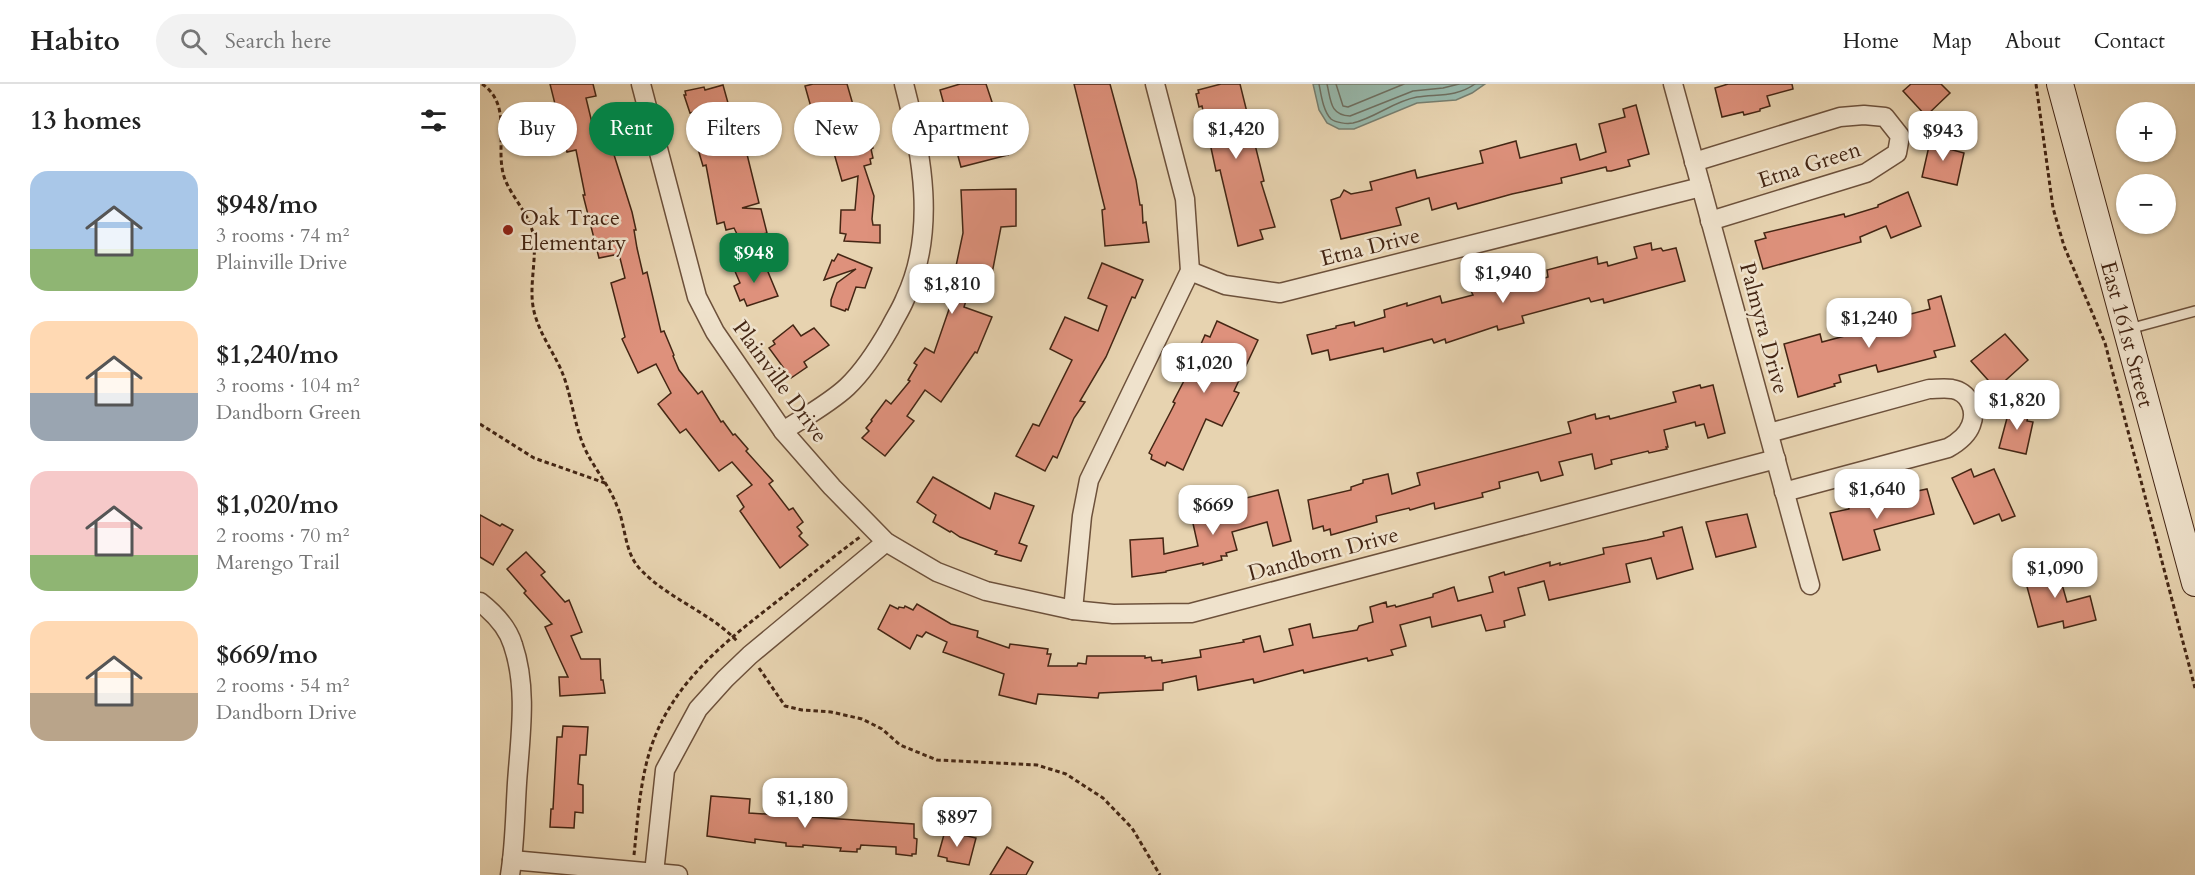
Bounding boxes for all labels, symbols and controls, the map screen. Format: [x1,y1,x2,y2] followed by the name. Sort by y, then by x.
[156,14,576,68] search box
[30,22,120,60] text: Habito
[177,25,210,58] icon: search
[225,26,331,56] text: Search here
[1843,27,1899,56] text: Home
[1932,27,1972,56] text: Map
[2005,27,2061,56] text: About
[2094,27,2165,56] text: Contact
[498,102,577,156] chip: Buy
[589,102,674,156] chip: Rent
[686,102,782,156] chip: Filters
[794,102,880,156] chip: New
[892,102,1029,156] chip: Apartment
[2116,102,2176,234] map controls
[2116,102,2176,162] button: +
[30,103,141,138] text: 13 homes
[417,104,450,137] icon: filters
[1187,109,1285,160] pin: $1,420
[1907,111,1979,162] pin: $943
[1207,115,1265,142] text: $1,420
[1923,117,1963,144] text: $943
[1754,134,1865,196] street label: Etna Green
[2116,174,2176,234] button: −
[216,187,318,222] text: $948/mo
[78,195,150,267] icon: home
[520,203,627,258] place label: Oak Trace Elementary
[1317,220,1423,274] street label: Etna Drive
[216,222,349,249] text: 3 rooms · 74 m²
[501,223,515,237] marker: Oak Trace Elementary
[718,233,790,284] pin: $948
[734,239,774,266] text: $948
[216,249,347,276] text: Plainville Drive
[1454,253,1552,304] pin: $1,940
[2093,258,2161,411] street label: East 161st Street
[1474,259,1532,286] text: $1,940
[1732,259,1796,397] street label: Palmyra Drive
[903,264,1001,315] pin: $1,810
[923,270,981,297] text: $1,810
[1820,298,1918,349] pin: $1,240
[1840,304,1898,331] text: $1,240
[726,314,835,449] street label: Plainville Drive
[216,337,339,372] text: $1,240/mo
[1155,343,1253,394] pin: $1,020
[78,345,150,417] icon: home
[1175,349,1233,376] text: $1,020
[216,372,360,399] text: 3 rooms · 104 m²
[1968,380,2066,431] pin: $1,820
[1988,386,2046,413] text: $1,820
[216,399,361,426] text: Dandborn Green
[1828,469,1926,520] pin: $1,640
[1848,475,1906,502] text: $1,640
[1177,485,1249,536] pin: $669
[216,487,339,522] text: $1,020/mo
[1193,491,1233,518] text: $669
[78,495,150,567] icon: home
[1245,519,1402,589] street label: Dandborn Drive
[216,522,349,549] text: 2 rooms · 70 m²
[2006,548,2104,599] pin: $1,090
[216,549,340,576] text: Marengo Trail
[2026,554,2084,581] text: $1,090
[216,637,318,672] text: $669/mo
[78,645,150,717] icon: home
[216,672,349,699] text: 2 rooms · 54 m²
[216,699,357,726] text: Dandborn Drive
[756,778,854,829] pin: $1,180
[776,784,834,811] text: $1,180
[921,797,993,848] pin: $897
[937,803,977,830] text: $897

